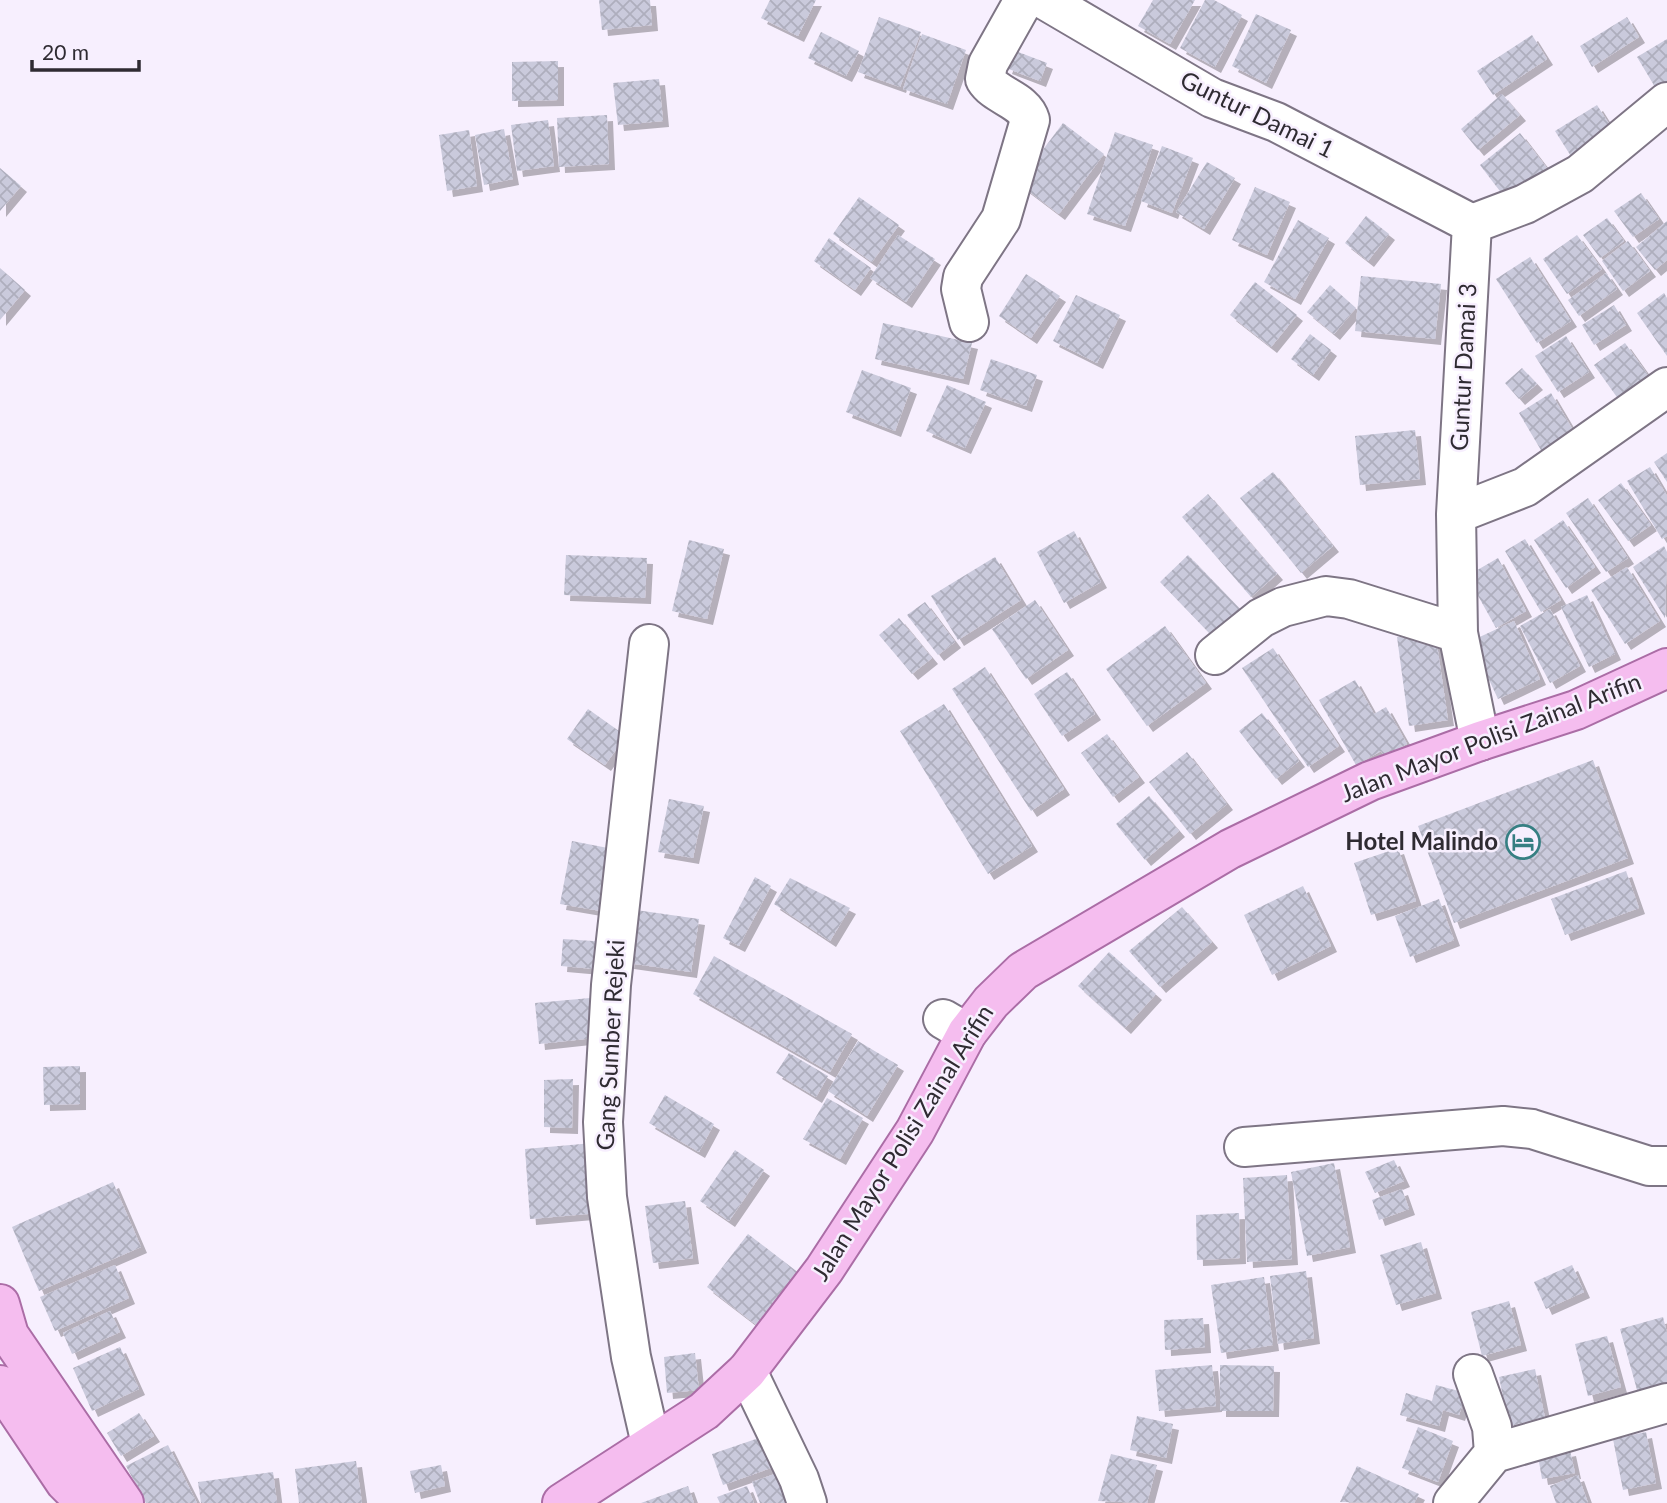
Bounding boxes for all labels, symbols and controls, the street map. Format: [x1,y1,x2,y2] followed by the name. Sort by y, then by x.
[32,28,138,72] scale bar
[42,39,89,64] text: 20 m
[1176,64,1339,163] street label: Guntur Damai 1
[1444,282,1481,451] street label: Guntur Damai 3
[1336,666,1645,807] street label: Jalan Mayor Polisi Zainal Arifin
[1504,823,1542,861] hotel icon: Hotel Malindo
[1345,826,1498,855] place label: Hotel Malindo
[589,939,630,1151] street label: Gang Sumber Rejeki
[805,999,999,1285] street label: Jalan Mayor Polisi Zainal Arifin

